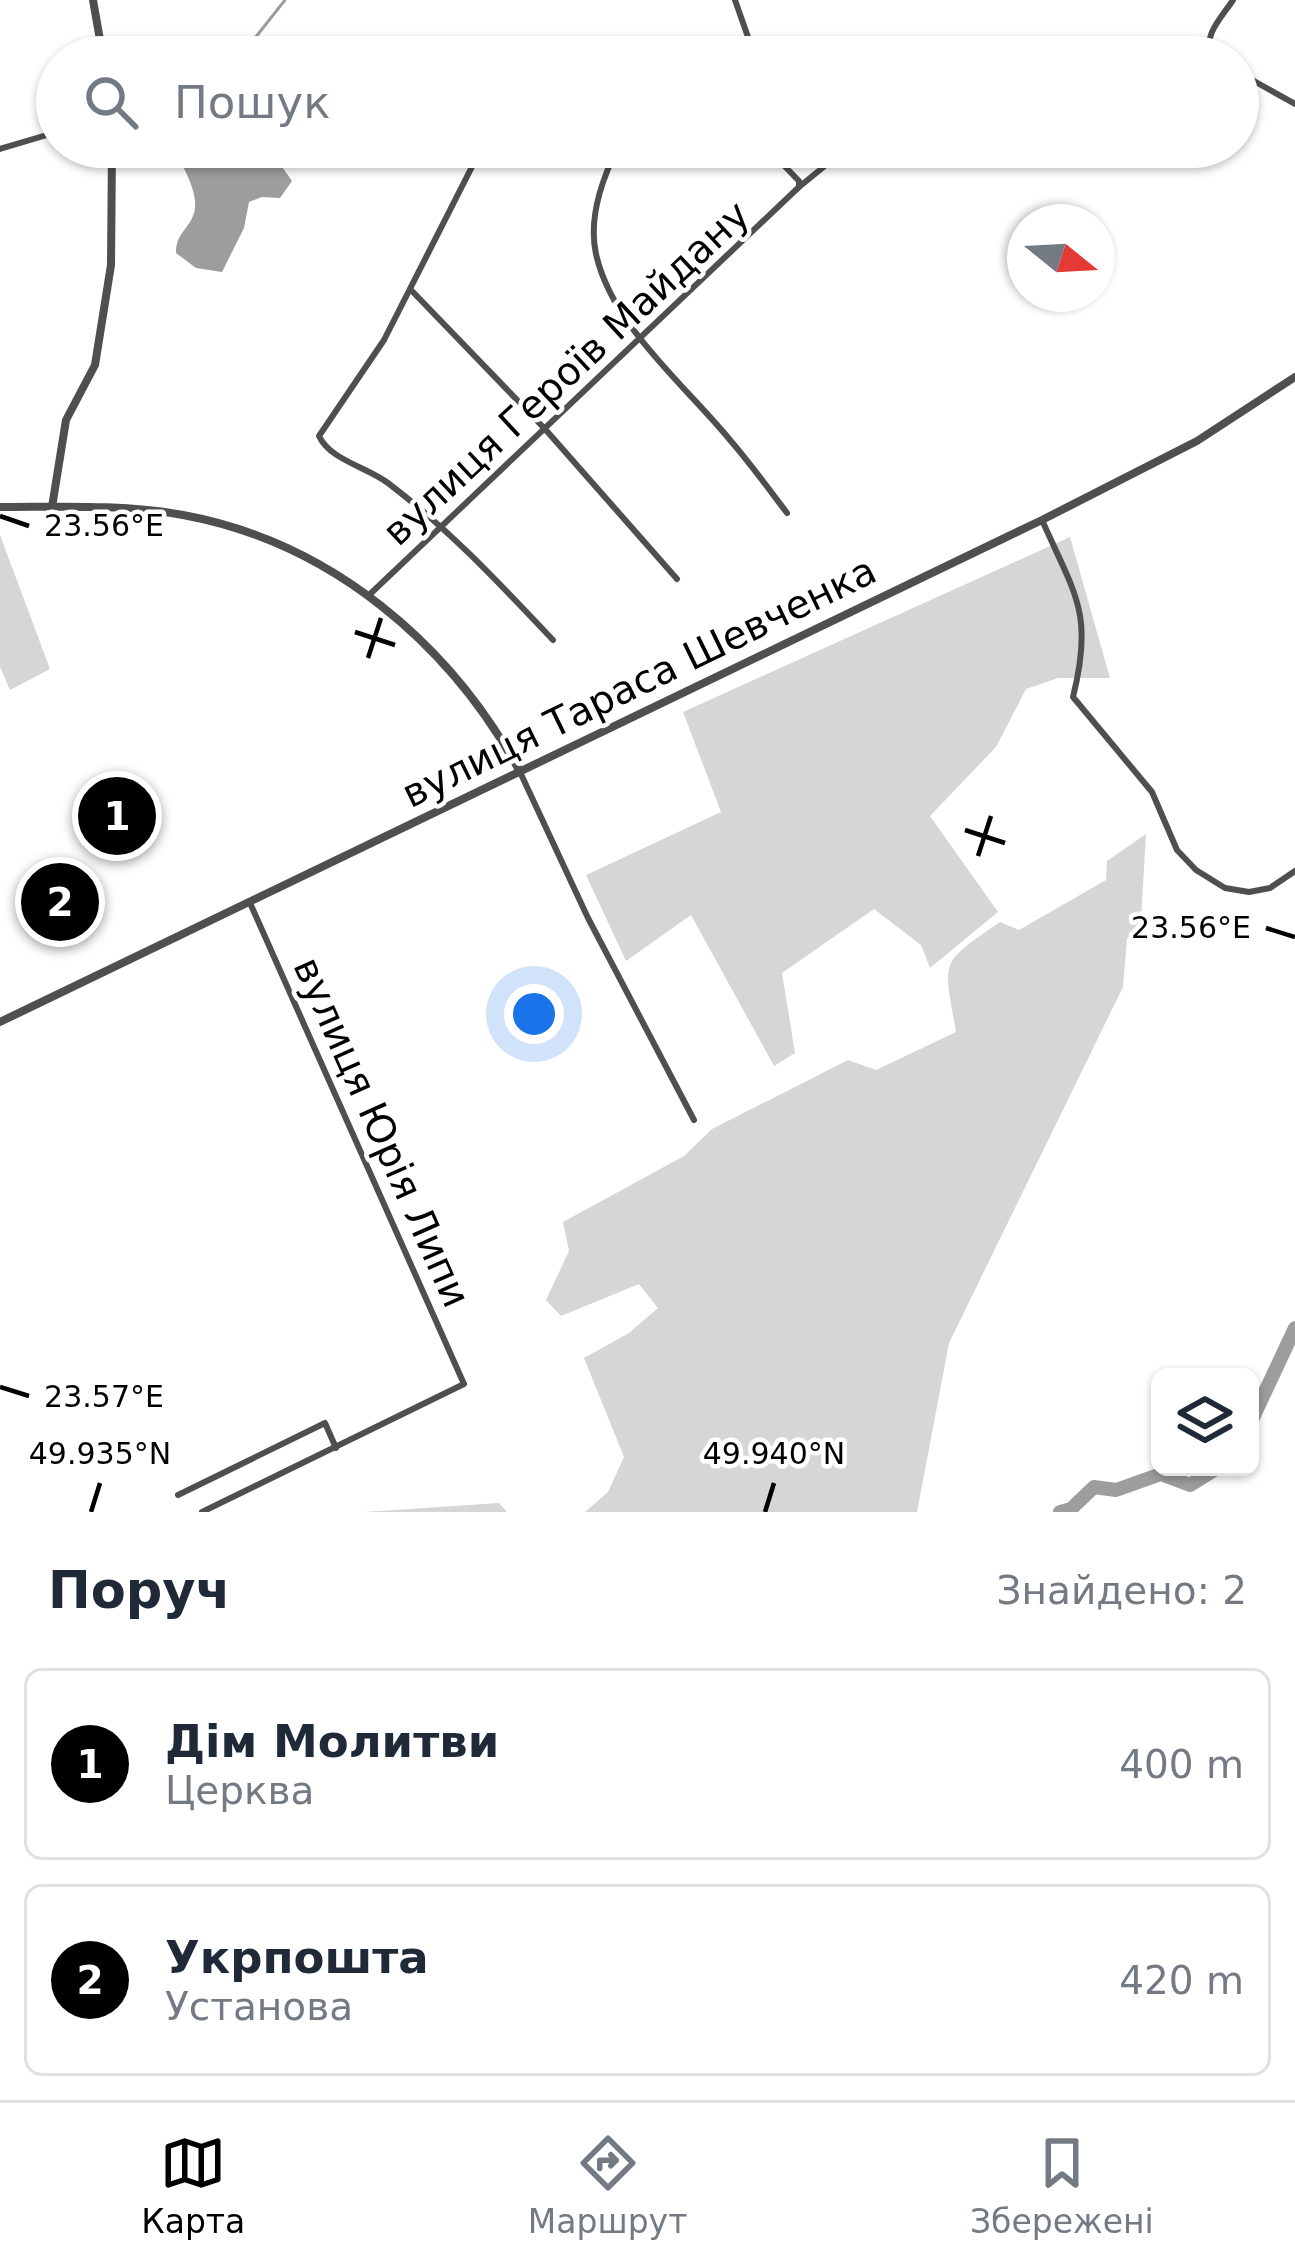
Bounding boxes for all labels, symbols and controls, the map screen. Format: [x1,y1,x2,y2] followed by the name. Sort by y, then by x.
[36,36,1259,168] search box
[78,69,144,135] icon: search
[174,76,330,129] text: Пошук
[374,192,758,554] street label: вулиця Героїв Майдану
[1007,204,1115,312] north arrow
[44,508,164,543] text: 23.56°E
[395,547,883,817] street label: вулиця Тараса Шевченка
[78,771,156,861] pin: 1
[21,857,99,947] pin: 2
[1131,910,1251,945] text: 23.56°E
[285,950,479,1314] street label: вулиця Юрія Липи
[504,984,564,1044] your location
[1151,1368,1259,1476] map controls
[1151,1368,1259,1476] button: layers
[44,1379,164,1414] text: 23.57°E
[29,1436,171,1471] text: 49.935°N
[703,1436,845,1471] text: 49.940°N
[48,1561,230,1620] text: Поруч
[997,1568,1247,1613] text: Знайдено: 2
[165,1715,499,1768] text: Дім Молитви
[76,1742,104,1787] text: 1
[1119,1742,1244,1787] text: 400 m
[165,1768,314,1813] text: Церква
[165,1931,429,1984] text: Укрпошта
[76,1958,104,2003] text: 2
[1119,1958,1244,2003] text: 420 m
[165,1984,353,2029] text: Установа
[141,2130,245,2241] tab: Карта
[528,2130,687,2241] tab: Маршрут
[970,2130,1154,2241] tab: Збережені

